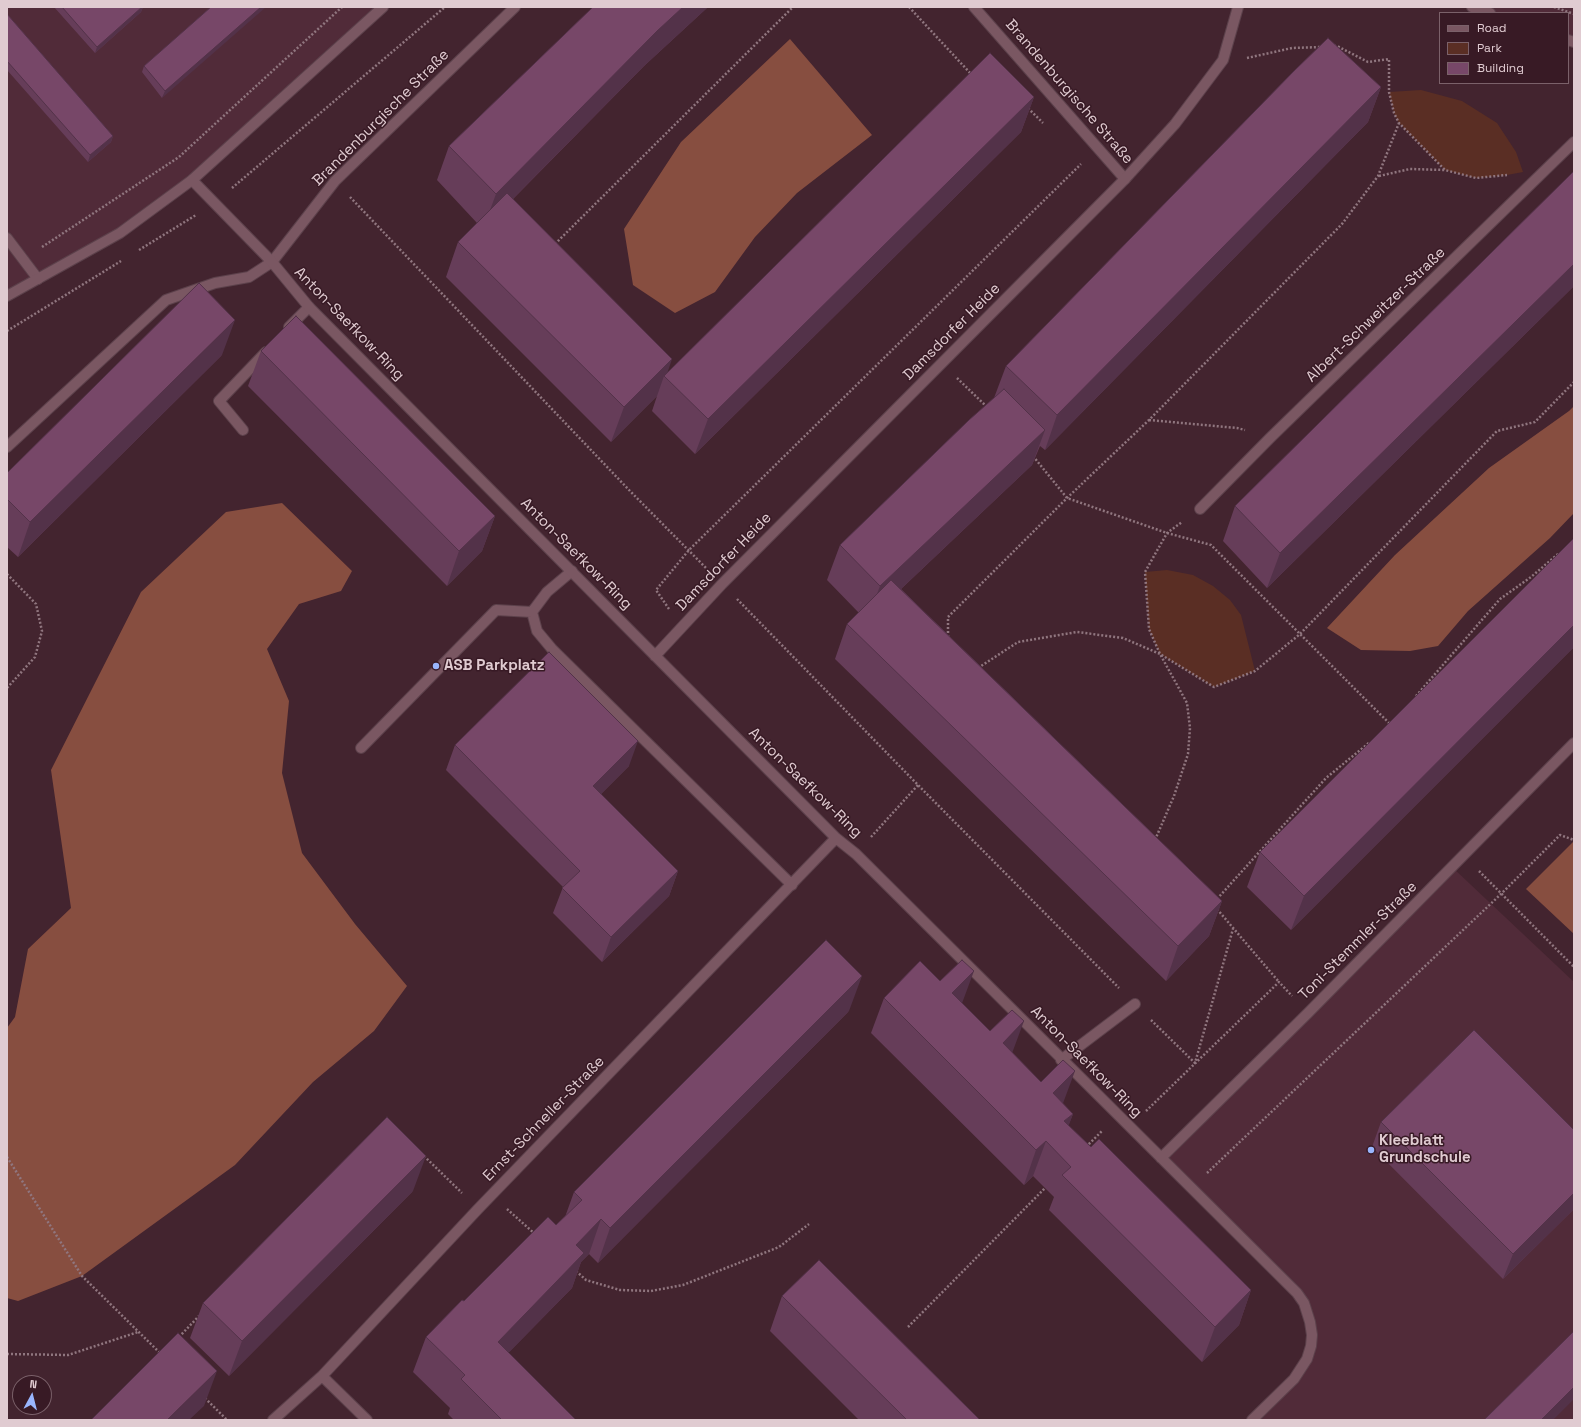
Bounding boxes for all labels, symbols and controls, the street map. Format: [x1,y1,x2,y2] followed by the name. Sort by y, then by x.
[1439,12,1569,84] legend
[1001,16,1137,168] street label: Brandenburgische Straße
[1477,20,1506,36] text: Road
[1477,40,1502,56] text: Park
[309,46,453,190] street label: Brandenburgische Straße
[1477,60,1524,76] text: Building
[1303,244,1449,386] street label: Albert-Schweitzer-Straße
[290,264,408,384] street label: Anton-Saefkow-Ring
[900,280,1004,384] street label: Damsdorfer Heide
[516,494,636,614] street label: Anton-Saefkow-Ring
[673,509,775,615] street label: Damsdorfer Heide
[444,657,545,675] place label: ASB Parkplatz
[431,661,441,671] marker: ASB Parkplatz
[745,724,865,842] street label: Anton-Saefkow-Ring
[1295,878,1421,1004] street label: Toni-Stemmler-Straße
[1026,1002,1146,1122] street label: Anton-Saefkow-Ring
[480,1053,608,1185] street label: Ernst-Schneller-Straße
[1379,1132,1471,1167] place label: Kleeblatt Grundschule
[1366,1145,1376,1155] marker: Kleeblatt Grundschule
[12,1375,52,1415] north arrow
[29,1377,38,1391] text: N

